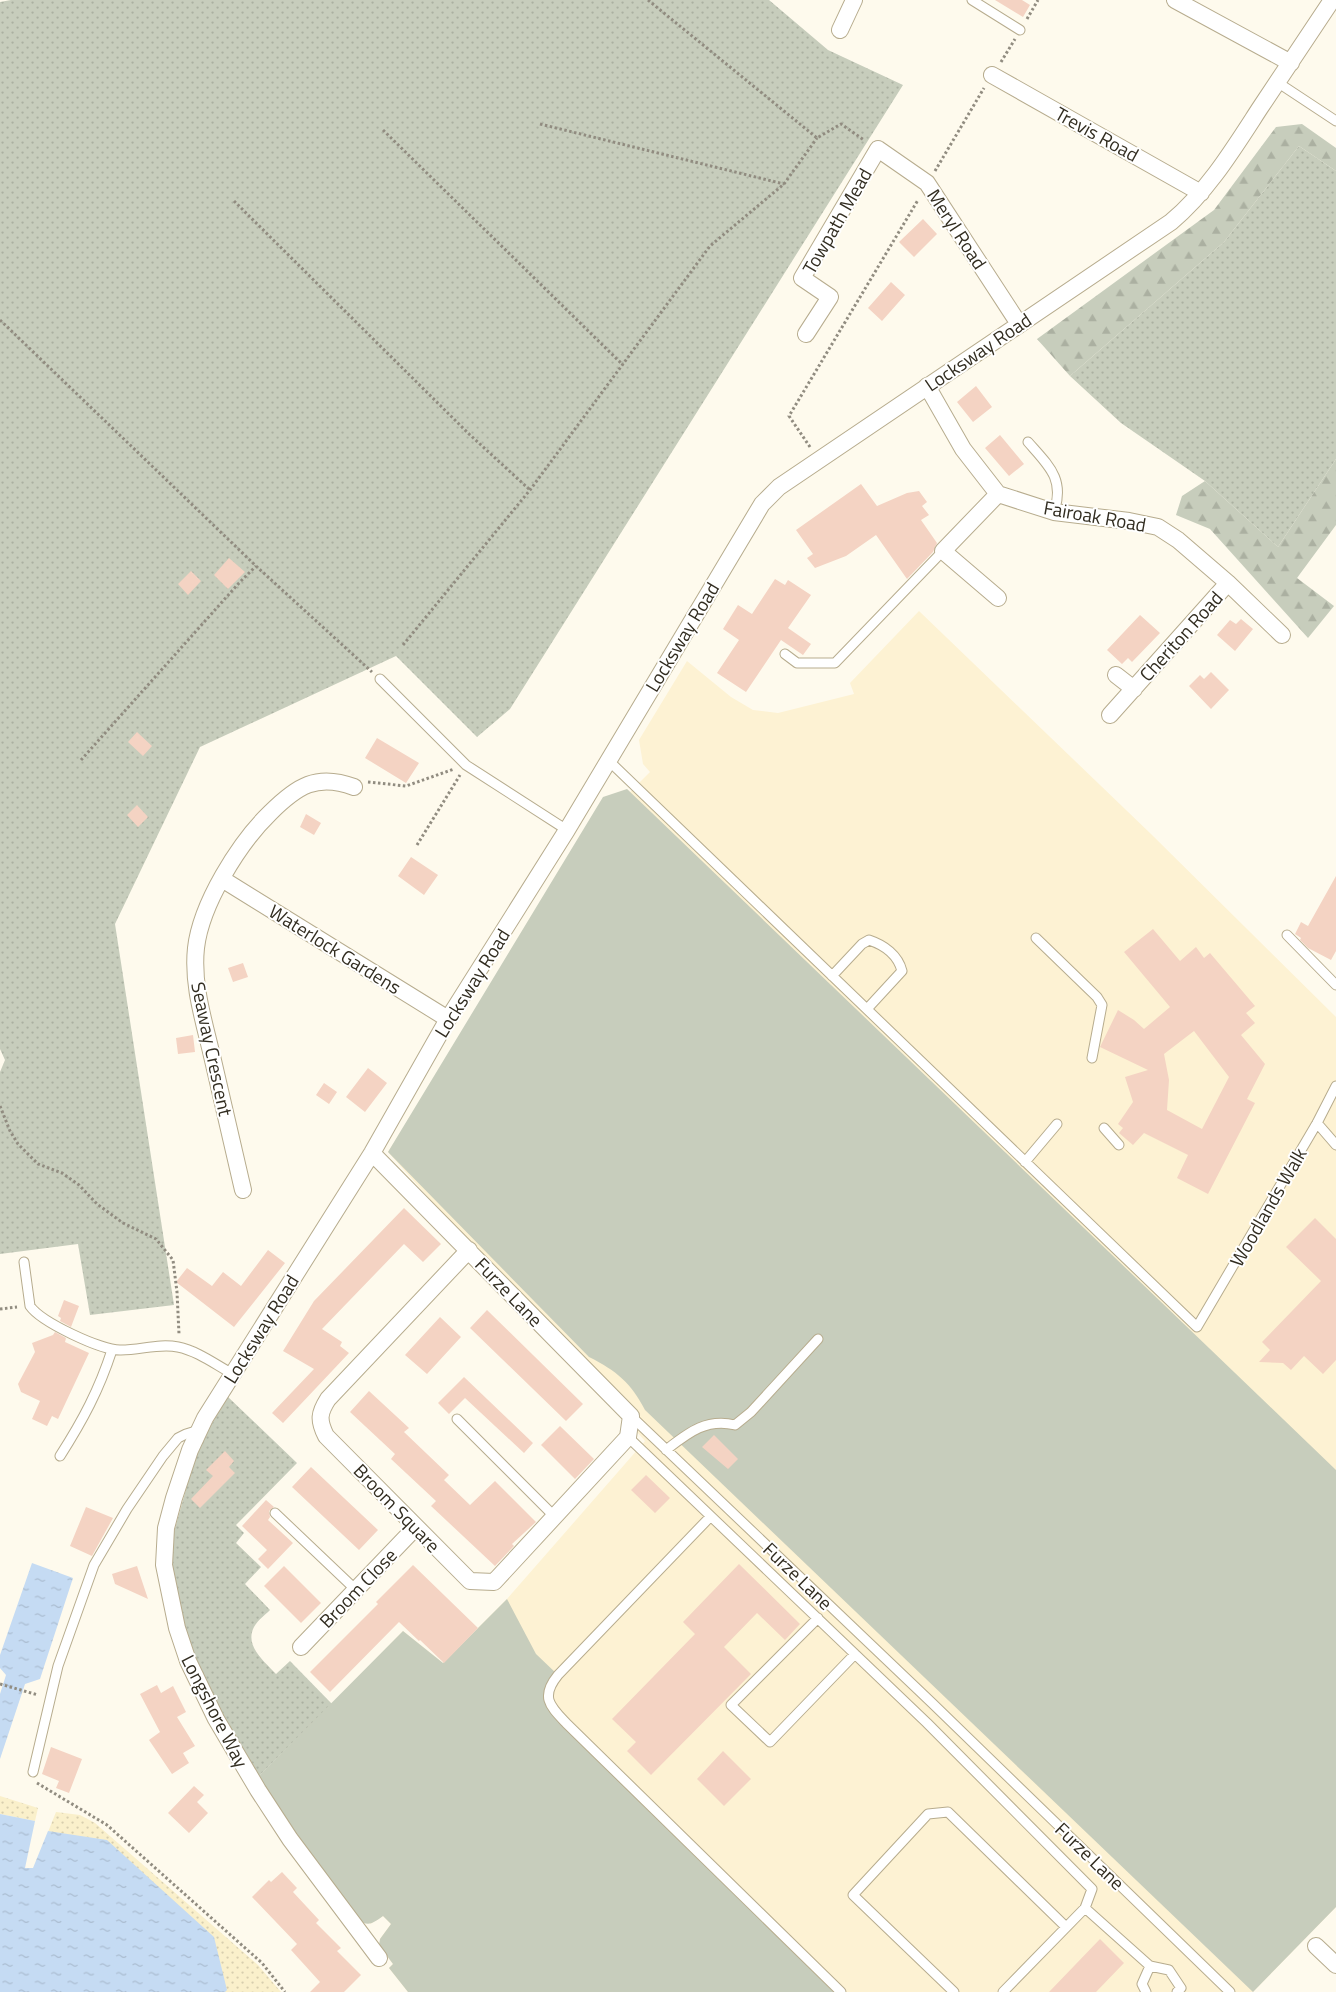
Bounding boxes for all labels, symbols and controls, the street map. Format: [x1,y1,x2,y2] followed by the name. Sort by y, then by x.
[1050,99,1144,168] street label: Trevis Road
[794,162,879,279] street label: Towpath Mead
[920,183,994,275] street label: Meryl Road
[918,305,1037,398] street label: Locksway Road
[1042,492,1149,539] street label: Fairoak Road
[637,576,726,697] street label: Locksway Road
[1132,584,1229,687] street label: Cheriton Road
[263,896,407,1001] street label: Waterlock Gardens
[427,923,517,1043] street label: Locksway Road
[184,979,241,1119] street label: Seaway Crescent
[1222,1142,1313,1272] street label: Woodlands Walk
[469,1250,550,1333] street label: Furze Lane
[216,1269,306,1389] street label: Locksway Road
[347,1457,447,1559] street label: Broom Square
[757,1535,840,1616] street label: Furze Lane
[312,1541,403,1634] street label: Broom Close
[175,1649,256,1772] street label: Longshore Way
[1049,1815,1132,1896] street label: Furze Lane

